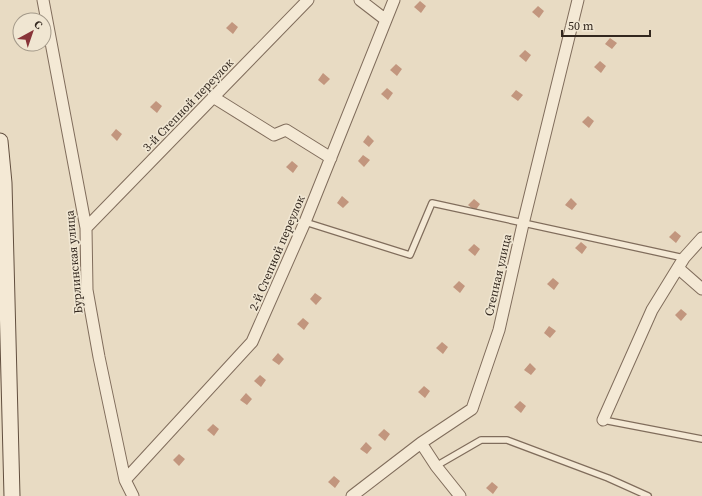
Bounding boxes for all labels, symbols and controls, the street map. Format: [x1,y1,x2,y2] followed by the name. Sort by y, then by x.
[12,12,52,52] north arrow
[562,12,650,38] scale bar
[31,17,46,33] text: С
[568,18,594,34] text: 50 m
[139,55,237,155] street label: 3-й Степной переулок
[245,193,309,313] street label: 2-й Степной переулок
[61,209,86,314] street label: Бурлинская улица
[481,232,515,318] street label: Степная улица

